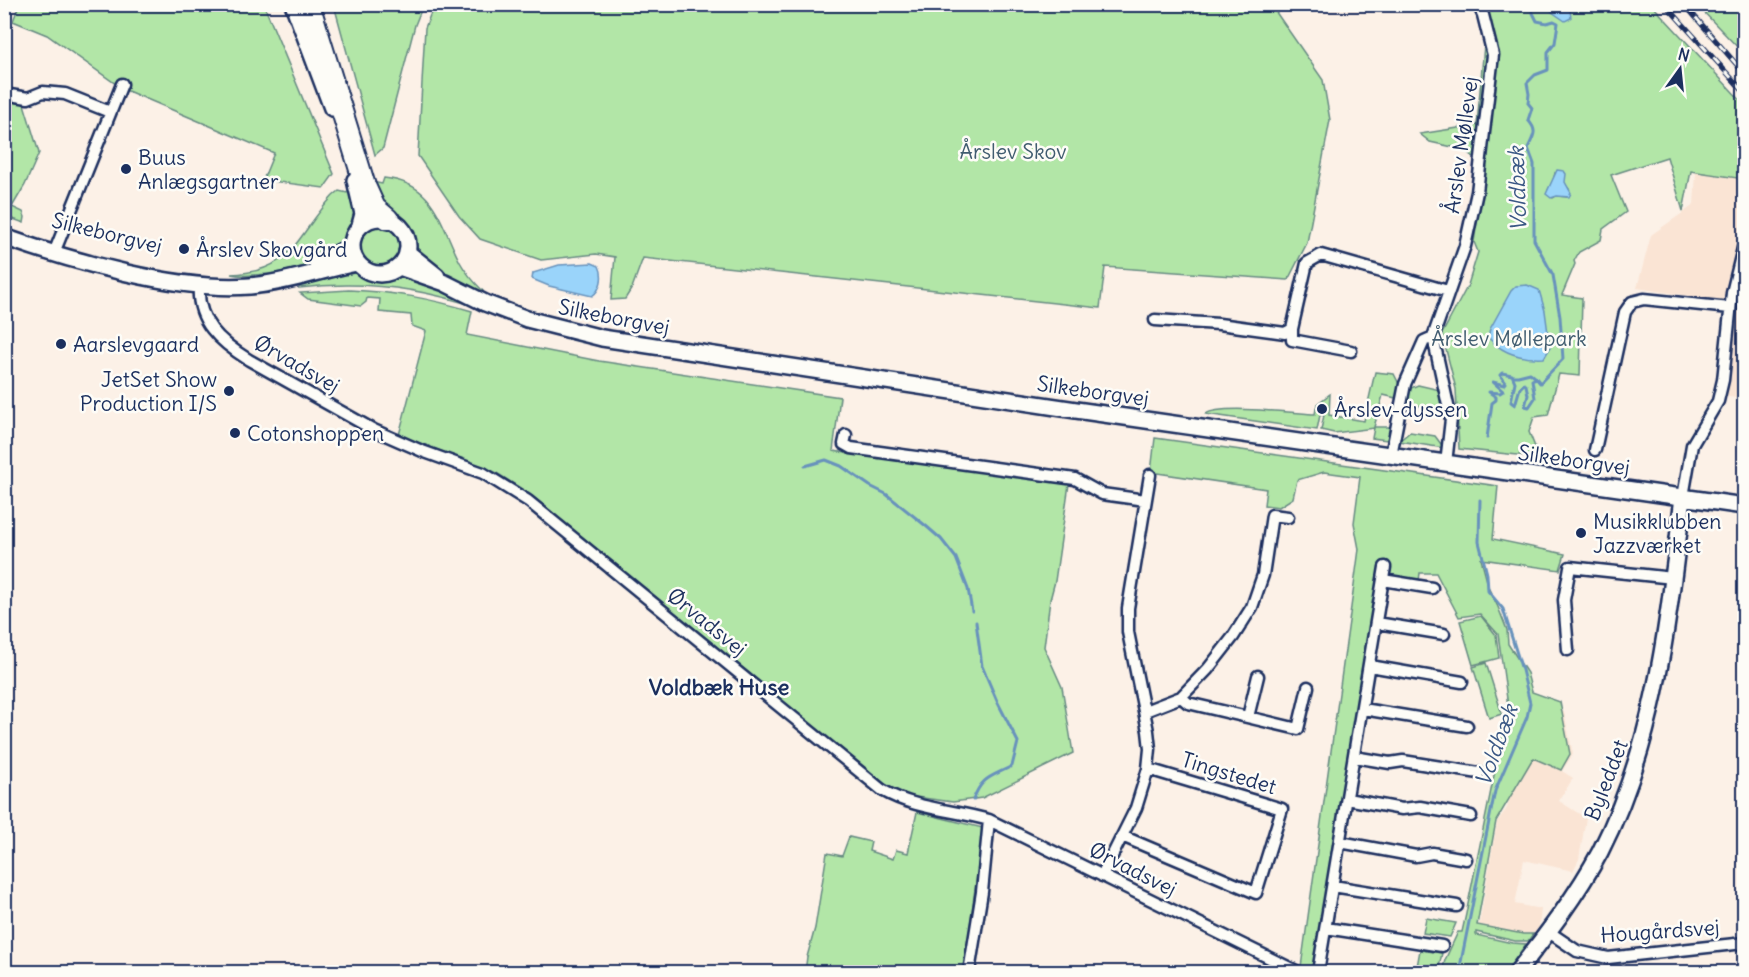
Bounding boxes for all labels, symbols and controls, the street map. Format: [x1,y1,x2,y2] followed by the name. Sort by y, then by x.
[1650,39,1710,99] north arrow
[1676,43,1692,66] text: N
[1438,75,1484,215] street label: Årslev Møllevej
[959,138,1067,165] park label: Årslev Skov
[138,144,279,195] place label: Buus Anlægsgartner
[1501,144,1532,232] water label: Voldbæk
[119,162,133,176] marker: Buus Anlægsgartner
[49,206,165,260] street label: Silkeborgvej
[196,236,347,263] place label: Årslev Skovgård
[177,242,191,256] marker: Årslev Skovgård
[556,293,672,341] street label: Silkeborgvej
[1431,325,1587,352] park label: Årslev Møllepark
[249,329,345,399] street label: Ørvadsvej
[73,331,199,358] place label: Aarslevgaard
[54,337,68,351] marker: Aarslevgaard
[80,366,217,417] place label: JetSet Show Production I/S
[1035,370,1151,412] street label: Silkeborgvej
[222,384,236,398] marker: JetSet Show Production I/S
[1334,396,1467,423] place label: Årslev-dyssen
[1315,402,1329,416] marker: Årslev-dyssen
[247,420,384,447] place label: Cotonshoppen
[228,426,242,440] marker: Cotonshoppen
[1516,439,1632,481] street label: Silkeborgvej
[1593,508,1721,559] place label: Musikklubben Jazzværket
[1574,526,1588,540] marker: Musikklubben Jazzværket
[662,582,752,662] street label: Ørvadsvej
[649,673,789,701] district label: Voldbæk Huse
[1468,699,1524,790] water label: Voldbæk
[1578,736,1634,824] street label: Byleddet
[1178,746,1280,800] street label: Tingstedet
[1085,836,1181,902] street label: Ørvadsvej
[1600,913,1720,949] street label: Hougårdsvej

